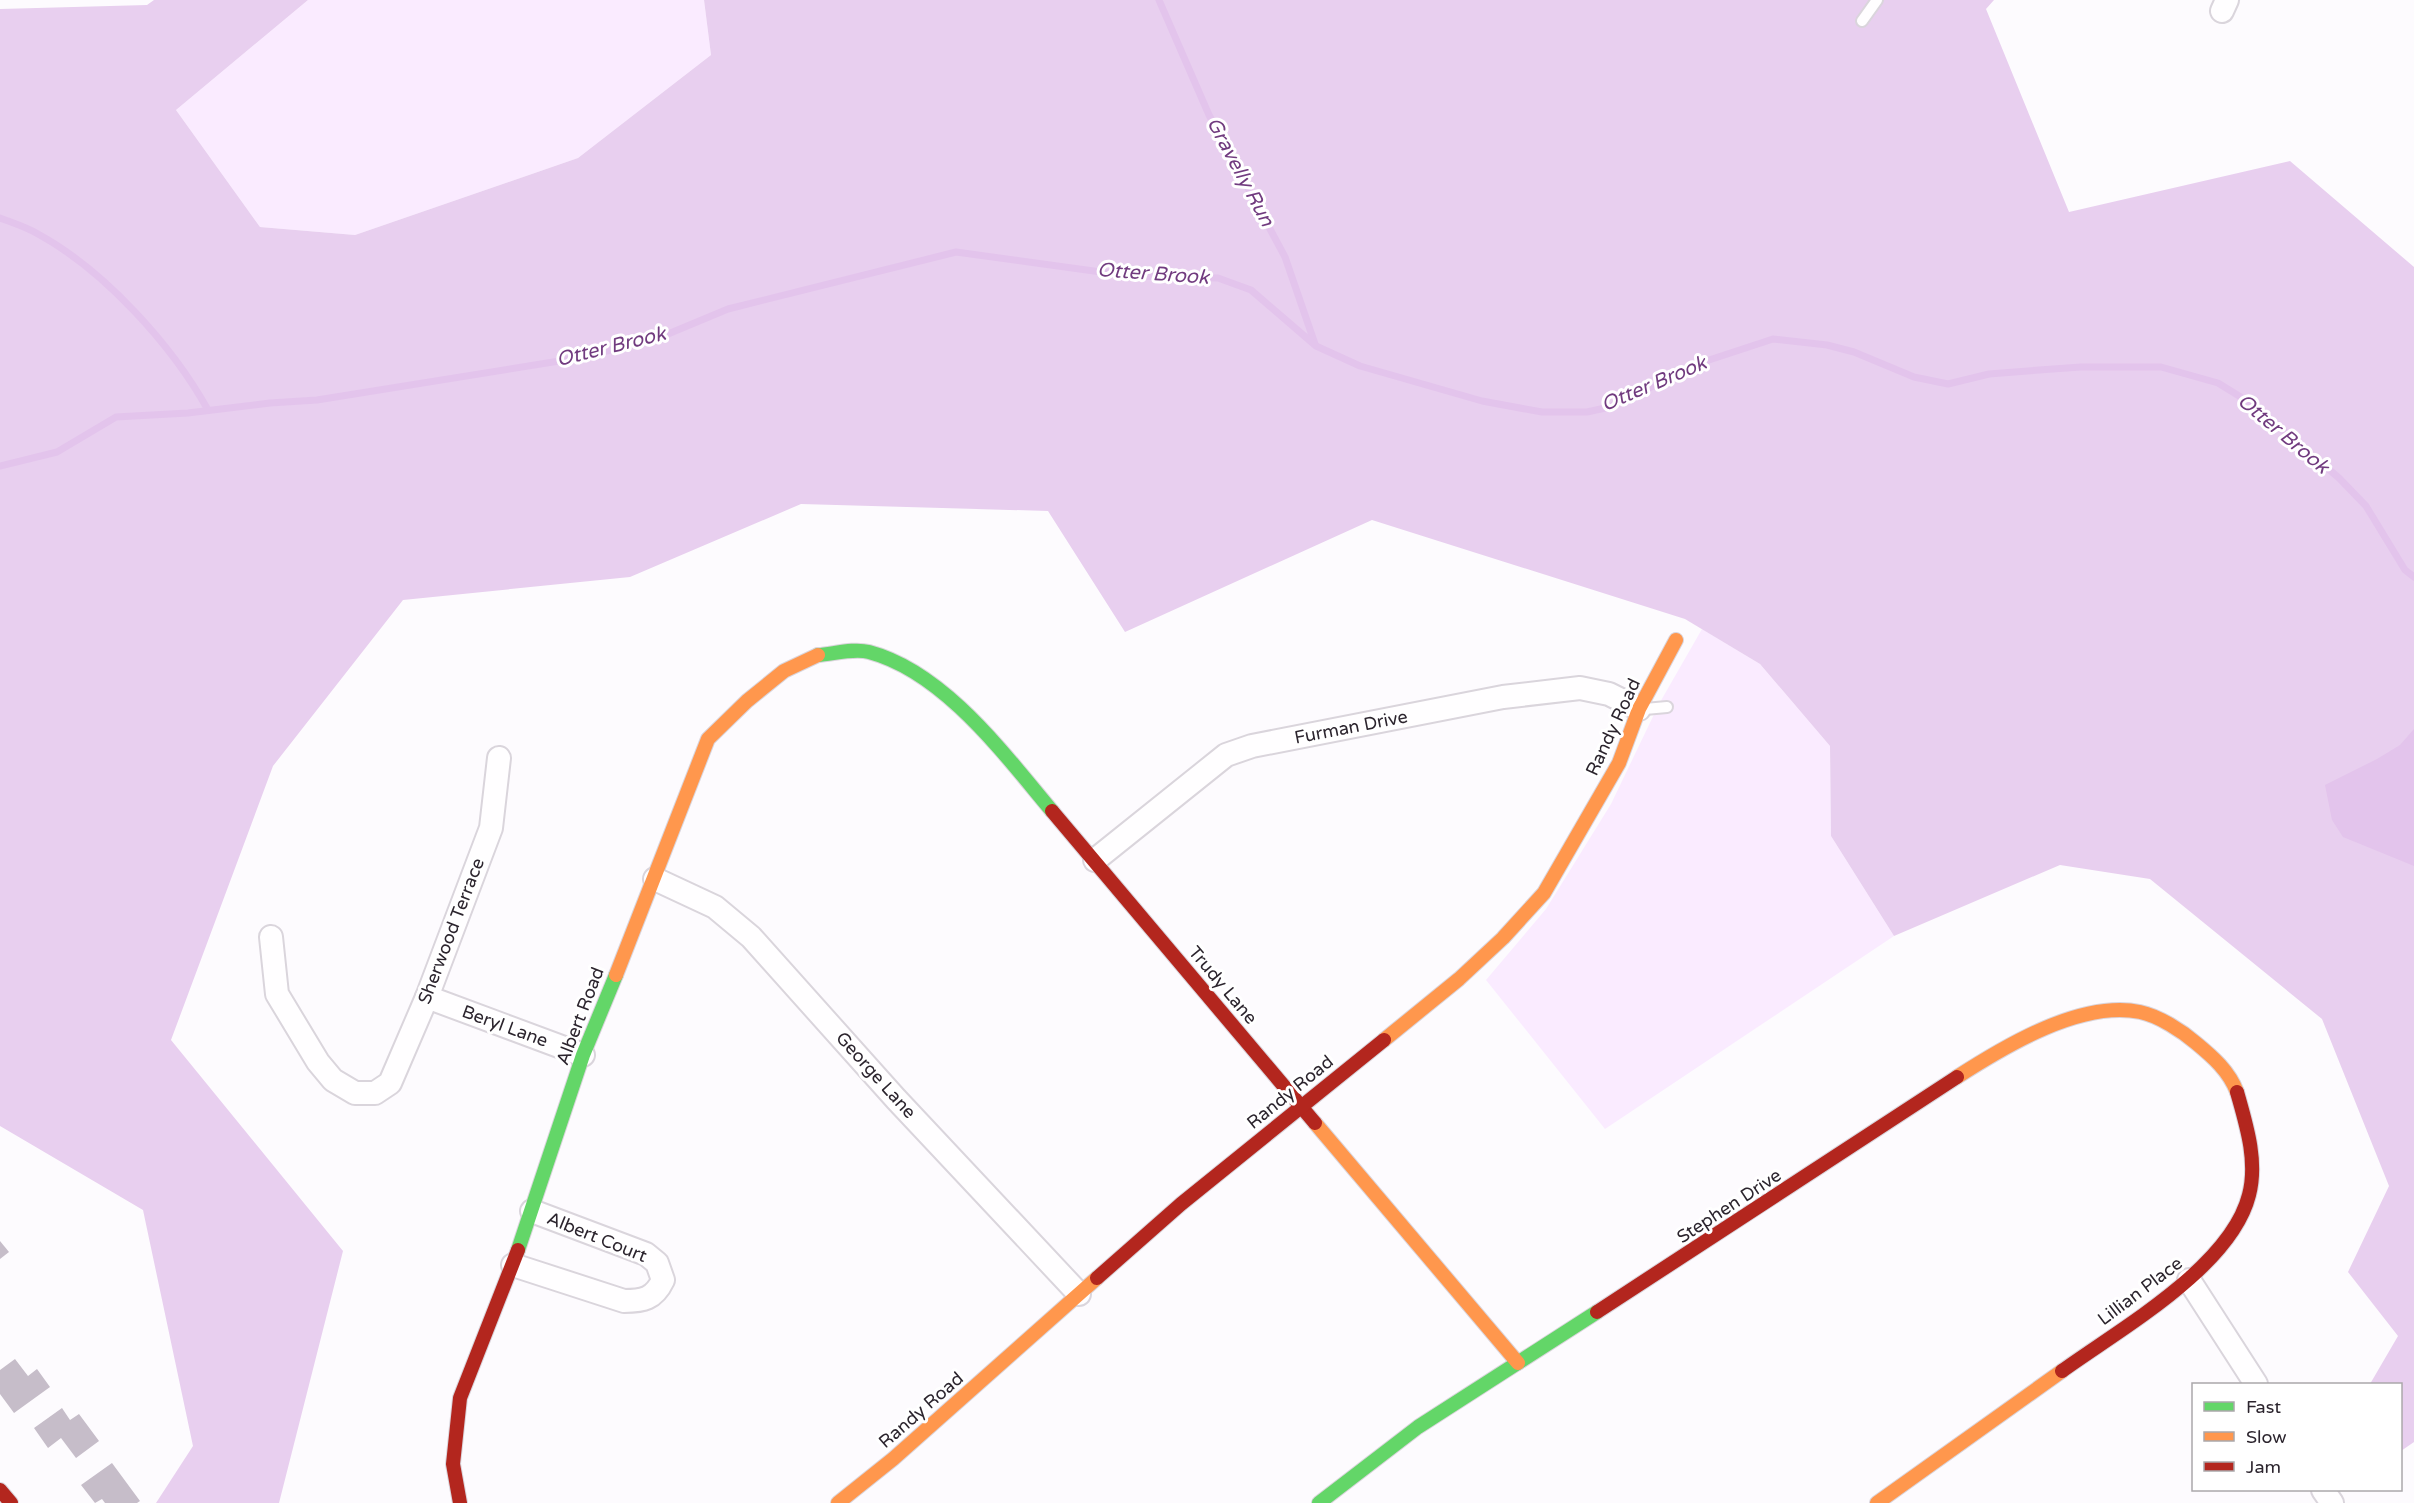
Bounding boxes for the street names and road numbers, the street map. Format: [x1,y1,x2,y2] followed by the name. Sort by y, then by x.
[1581,675,1645,779] street label: Randy Road
[1293,705,1409,749] street label: Furman Drive
[413,855,489,1007] street label: Sherwood Terrace
[1184,942,1262,1028] street label: Trudy Lane
[551,964,609,1068] street label: Albert Road
[459,1000,551,1052] street label: Beryl Lane
[831,1027,921,1123] street label: George Lane
[1242,1050,1338,1134] street label: Randy Road
[1673,1164,1785,1248] street label: Stephen Drive
[544,1207,650,1267] street label: Albert Court
[2093,1252,2187,1330] street label: Lillian Place
[874,1367,968,1453] street label: Randy Road

